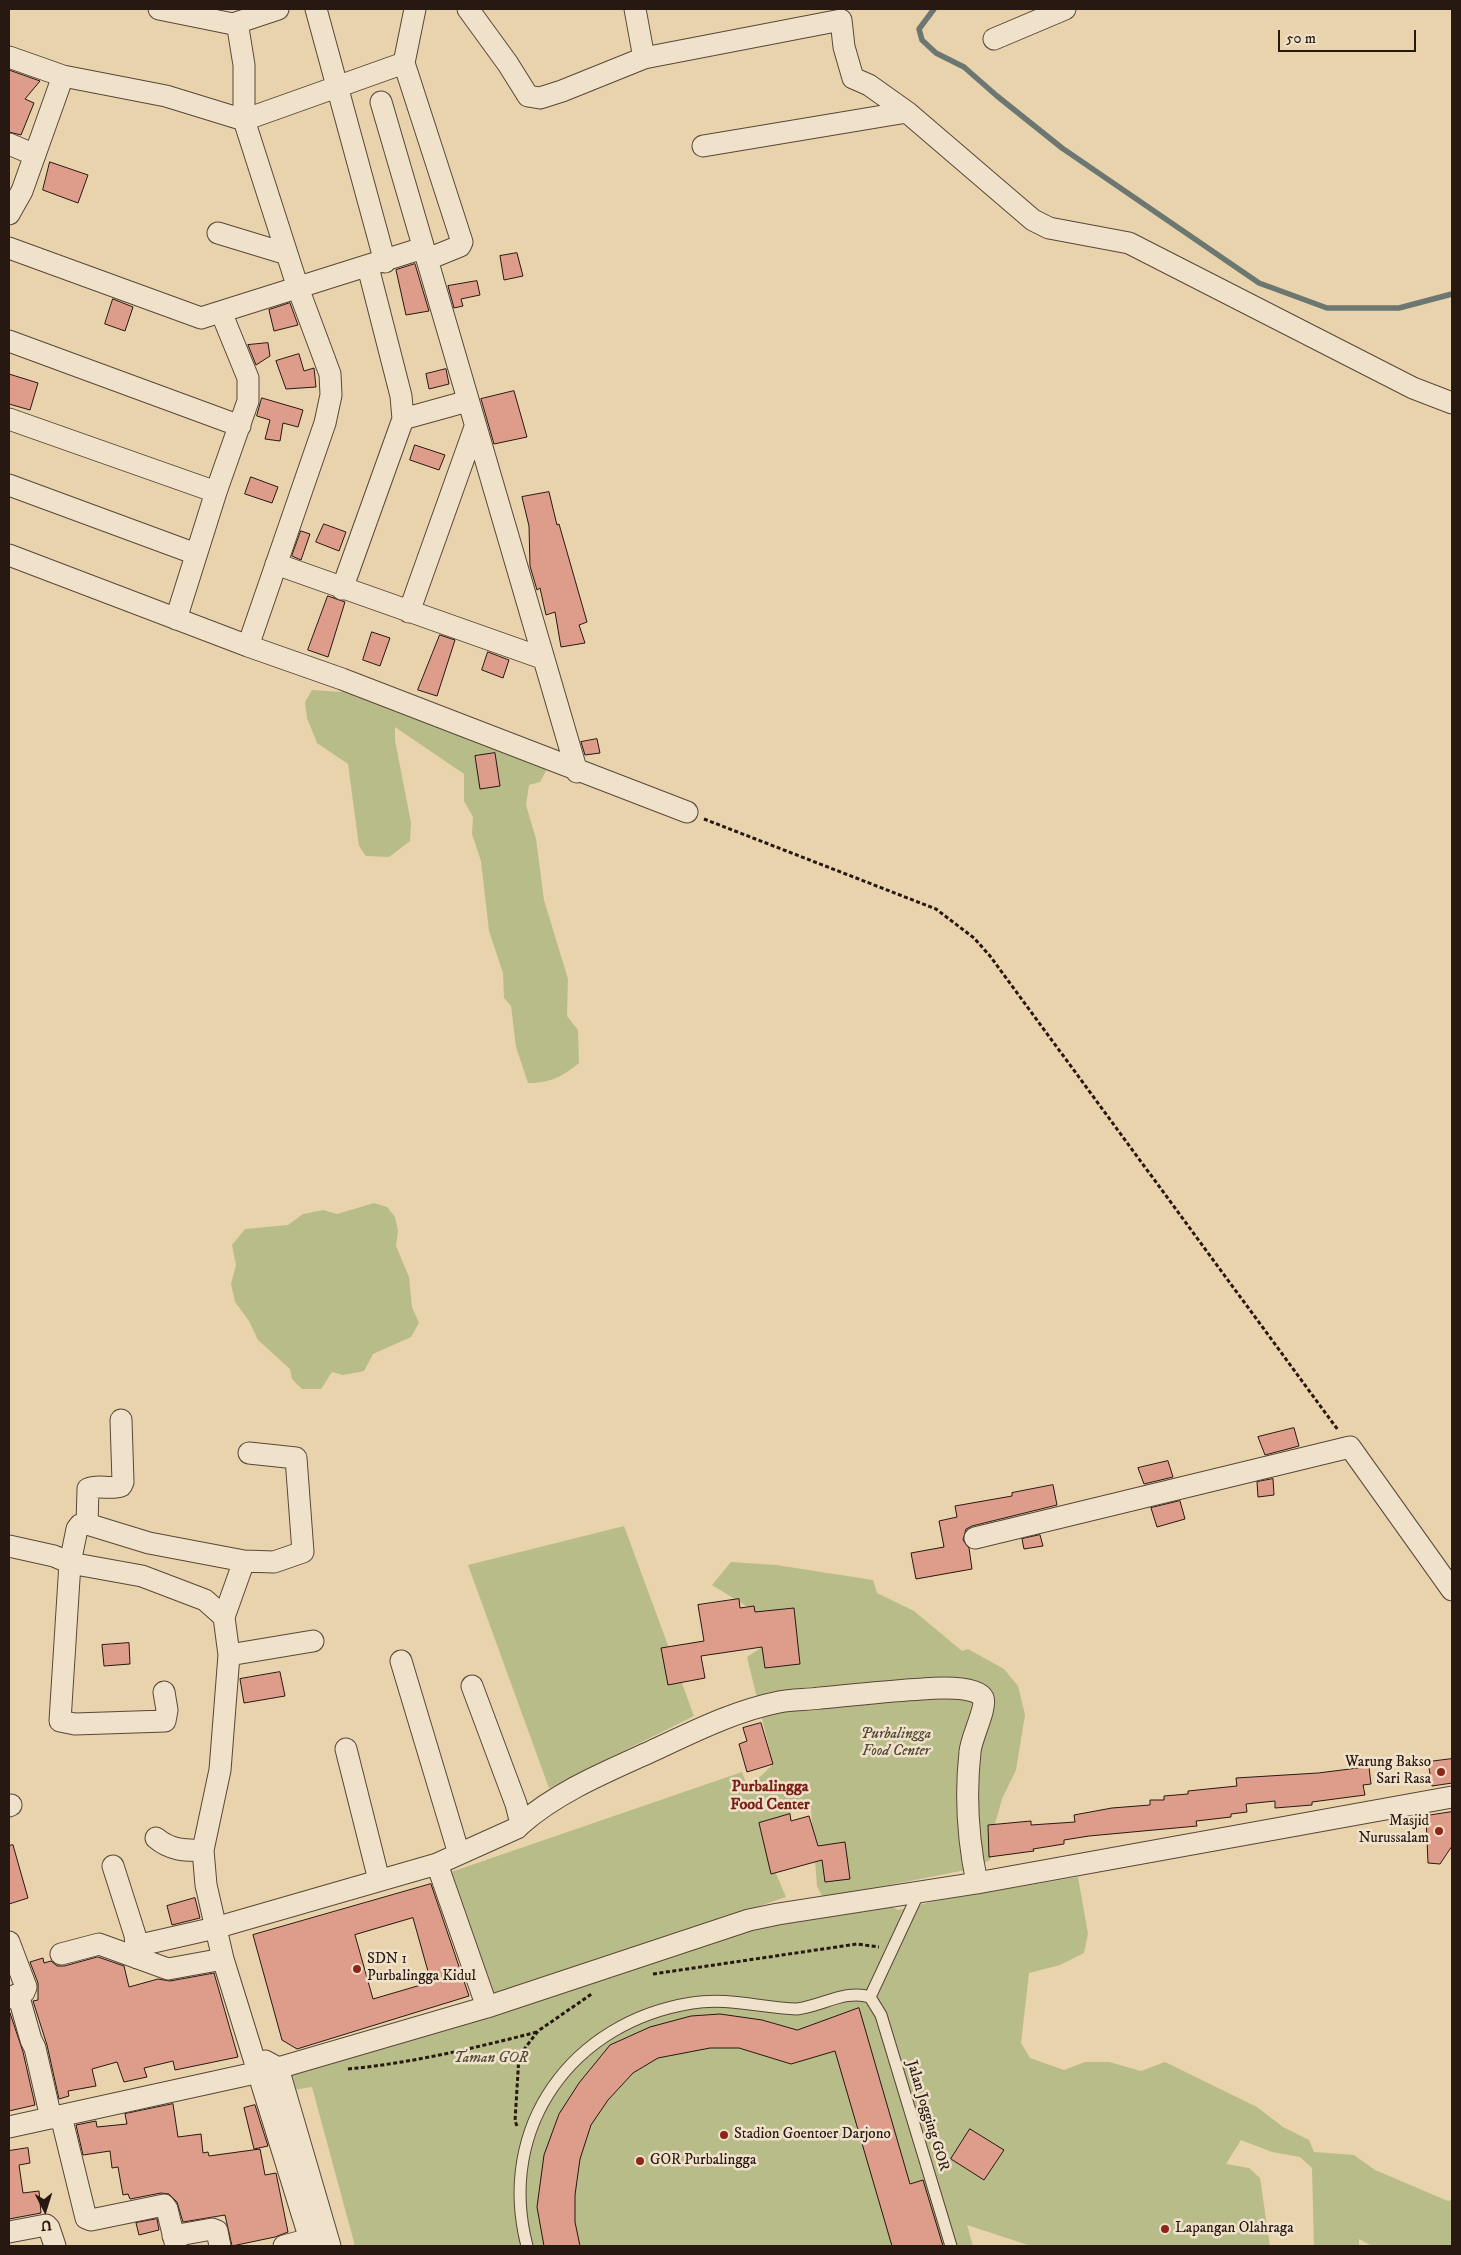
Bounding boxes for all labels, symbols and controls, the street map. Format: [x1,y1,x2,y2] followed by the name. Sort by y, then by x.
[1281,20,1418,52] scale bar
[1286,29,1316,48] text: 50 m
[861,1726,931,1761] park label: Purbalingga Food Center
[1345,1754,1431,1789] place label: Warung Bakso Sari Rasa
[1435,1766,1447,1778] marker: Warung Bakso Sari Rasa
[730,1778,810,1816] district label: Purbalingga Food Center
[1358,1813,1429,1848] place label: Masjid Nurussalam
[1433,1825,1445,1837] marker: Masjid Nurussalam
[367,1951,476,1986] place label: SDN 1 Purbalingga Kidul
[351,1963,363,1975] marker: SDN 1 Purbalingga Kidul
[454,2050,528,2068] park label: Taman GOR
[902,2059,952,2173] street label: Jalan Jogging GOR
[734,2126,891,2144] place label: Stadion Goentoer Darjono
[718,2129,730,2141] marker: Stadion Goentoer Darjono
[650,2152,756,2170] place label: GOR Purbalingga
[634,2155,646,2167] marker: GOR Purbalingga
[20,2185,70,2235] north arrow
[40,2216,52,2234] text: U
[1175,2220,1294,2238] place label: Lapangan Olahraga
[1159,2223,1171,2235] marker: Lapangan Olahraga

